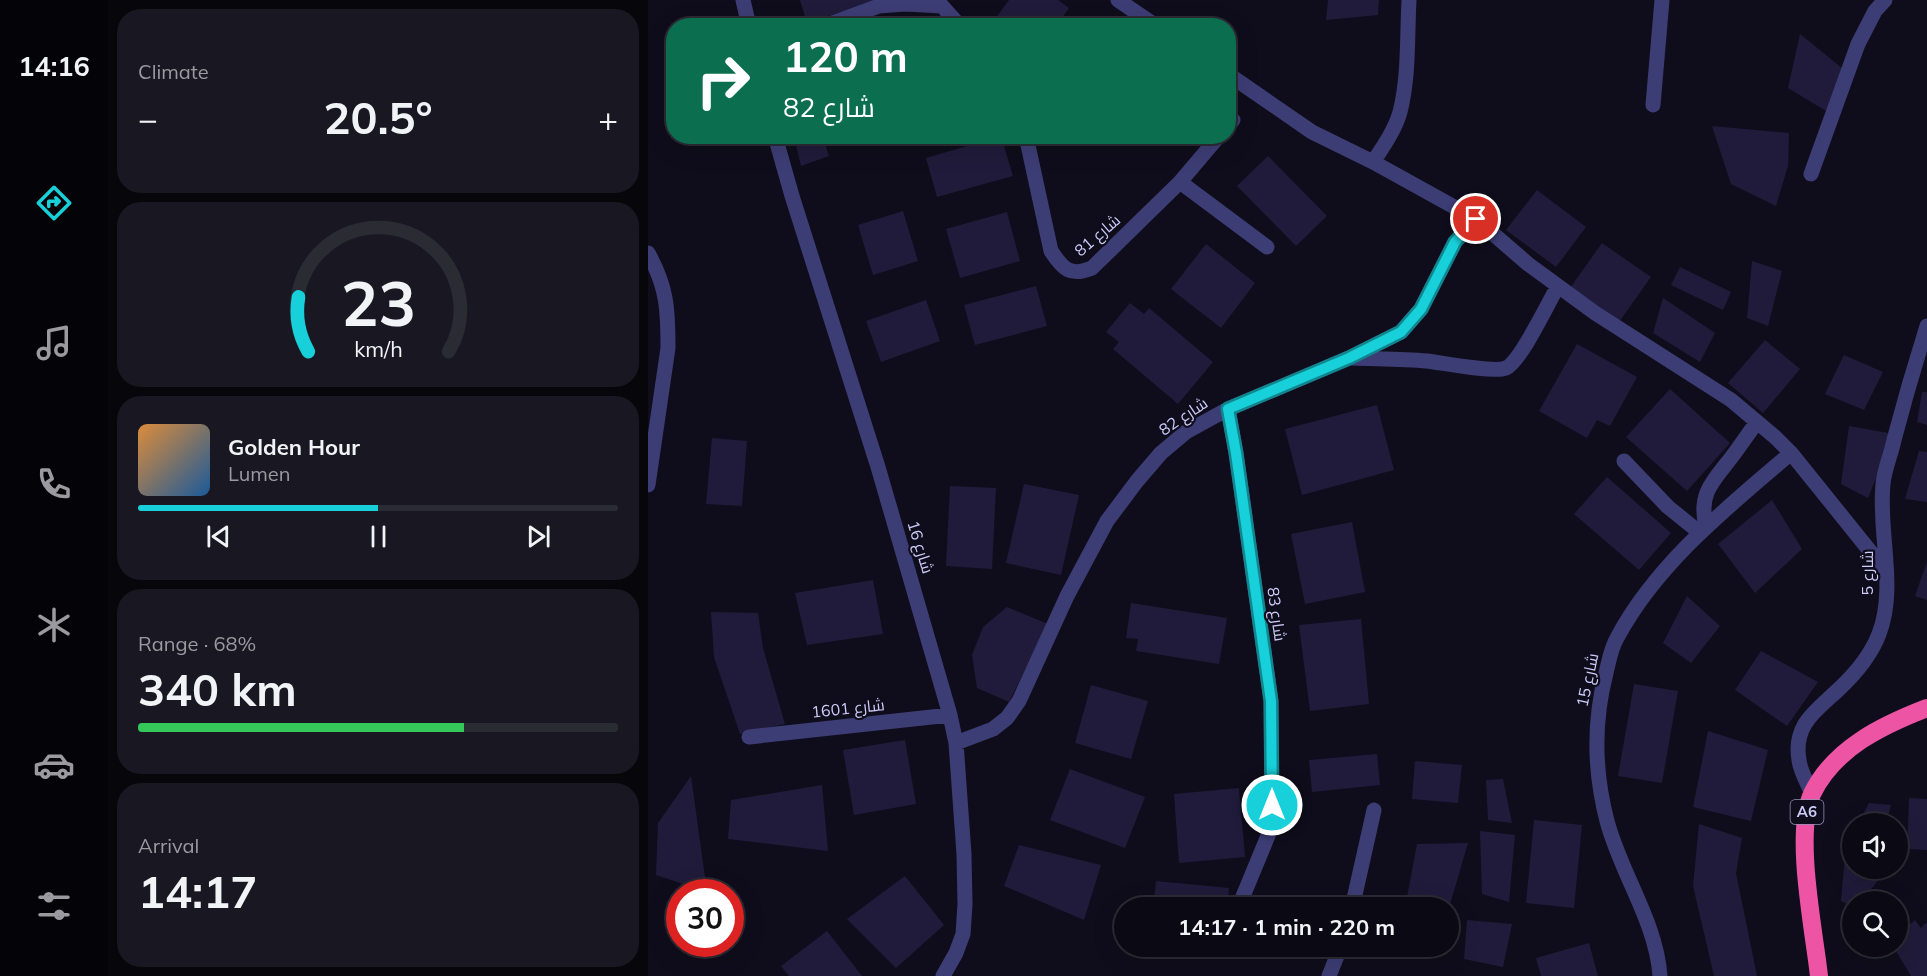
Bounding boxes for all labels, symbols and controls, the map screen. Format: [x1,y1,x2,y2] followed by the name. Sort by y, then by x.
[783,30,908,83] text: 120 m
[684,42,762,120] icon: right
[18,49,90,83] text: 14:16
[138,59,209,84] text: Climate
[323,89,433,145] text: 20.5°
[783,90,875,124] text: شارع 82
[138,98,158,139] text: −
[598,98,618,139] text: +
[33,182,75,224] icon: directions
[1450,193,1501,244] pin
[1459,202,1492,235] icon: arrive
[1070,210,1125,262] street label: شارع 81
[341,263,415,342] text: 23
[33,322,75,364] icon: music
[354,335,402,362] text: km/h
[1155,393,1212,441] street label: شارع 82
[228,433,360,461] text: Golden Hour
[228,461,290,486] text: Lumen
[33,463,75,505] icon: phone
[902,518,939,577] street label: شارع 16
[202,520,235,553] icon: previous
[362,520,395,553] icon: pause
[522,520,555,553] icon: next
[1857,551,1879,595] street label: شارع 5
[1261,586,1291,643] street label: شارع 83
[33,604,75,646] icon: climate
[138,631,256,656] text: Range · 68%
[1572,651,1604,709] street label: شارع 15
[138,661,297,717] text: 340 km
[810,694,886,724] street label: شارع 1601
[33,744,75,786] icon: car
[1240,773,1304,837] position arrow
[1790,800,1824,824] road number: A6
[1842,813,1908,957] map controls
[1842,813,1908,879] button: sound
[138,833,199,858] text: Arrival
[138,863,257,919] text: 14:17
[666,879,744,957] speed limit sign: 30
[33,885,75,927] icon: filters
[1842,891,1908,957] button: search
[1178,913,1395,941] text: 14:17 · 1 min · 220 m

